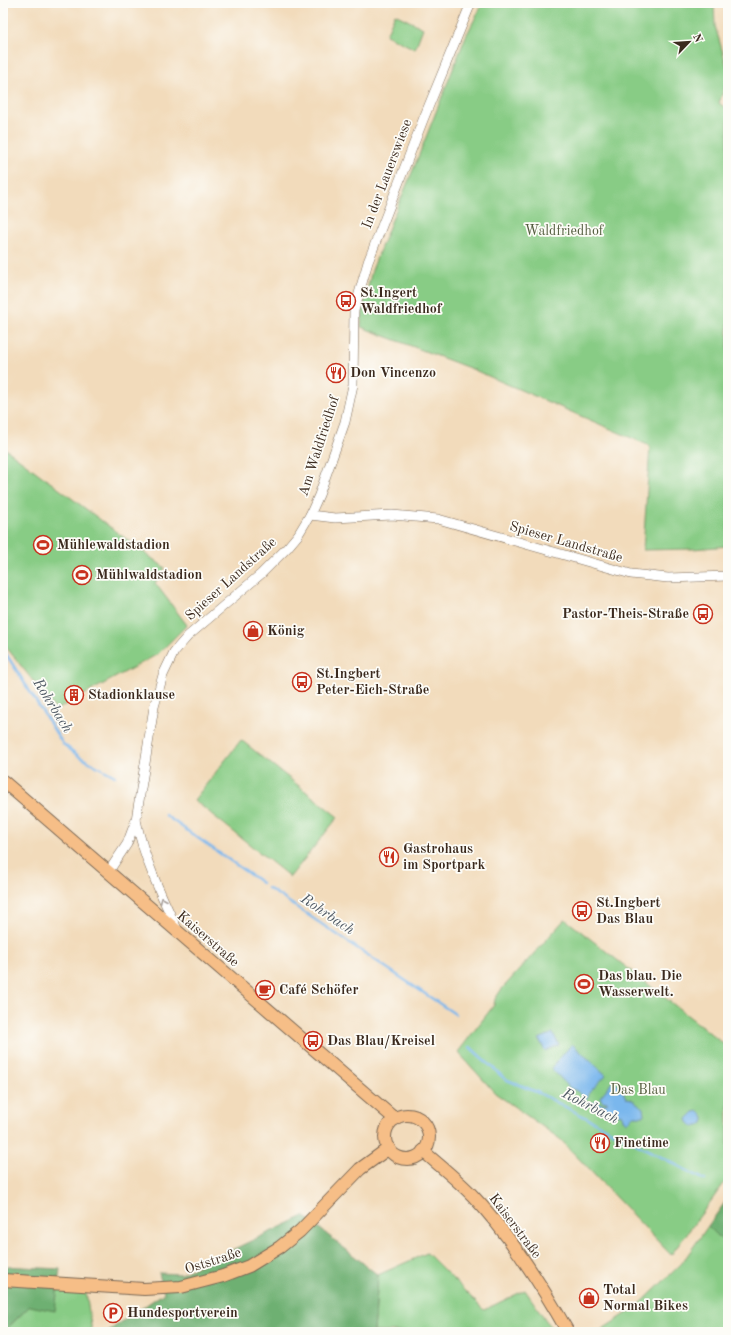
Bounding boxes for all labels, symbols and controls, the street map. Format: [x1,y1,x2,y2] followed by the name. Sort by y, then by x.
[669,22,709,62] north arrow
[690,32,704,45] text: N
[360,117,414,231] street label: In der Lauerswiese
[525,224,605,238] park label: Waldfriedhof
[360,286,443,316] place label: St.Ingert Waldfriedhof
[335,290,357,312] bus stop icon: St.Ingert Waldfriedhof
[325,362,347,384] restaurant icon: Don Vincenzo
[350,366,436,380] place label: Don Vincenzo
[296,393,342,498] street label: Am Waldfriedhof
[508,519,624,565] street label: Spieser Landstraße
[32,534,54,556] sports icon: Mühlewaldstadion
[183,535,279,623] street label: Spieser Landstraße
[57,538,170,552] place label: Mühlewaldstadion
[71,564,93,586] sports icon: Mühlwaldstadion
[96,568,203,582] place label: Mühlwaldstadion
[692,603,714,625] bus stop icon: Pastor-Theis-Straße
[562,607,689,621] place label: Pastor-Theis-Straße
[242,620,264,642] shop icon: König
[267,624,305,638] place label: König
[316,667,429,697] place label: St.Ingbert Peter-Eich-Straße
[291,671,313,693] bus stop icon: St.Ingbert Peter-Eich-Straße
[29,675,75,736] water label: Rohrbach
[63,684,85,706] building icon: Stadionklause
[88,688,175,702] place label: Stadionklause
[403,842,486,872] place label: Gastrohaus im Sportpark
[378,846,400,868] restaurant icon: Gastrohaus im Sportpark
[297,891,357,938] water label: Rohrbach
[596,896,661,926] place label: St.Ingbert Das Blau
[160,897,168,904] one-way arrow
[571,900,593,922] bus stop icon: St.Ingbert Das Blau
[174,908,242,970] street label: Kaiserstraße
[598,969,682,999] place label: Das blau. Die Wasserwelt.
[573,973,595,995] sports icon: Das blau. Die Wasserwelt.
[254,979,276,1001] cafe icon: Café Schöfer
[279,983,359,997] place label: Café Schöfer
[302,1030,324,1052] bus stop icon: Das Blau/Kreisel
[327,1034,435,1049] place label: Das Blau/Kreisel
[610,1083,666,1097] park label: Das Blau
[558,1086,621,1128] water label: Rohrbach
[589,1132,611,1154] restaurant icon: Finetime
[614,1136,669,1150] place label: Finetime
[486,1191,544,1261] street label: Kaiserstraße
[183,1245,243,1277] street label: Oststraße
[603,1283,688,1313] place label: Total Normal Bikes
[578,1287,600,1309] shop icon: Total Normal Bikes
[102,1302,124,1324] parking icon: Hundesportverein
[127,1306,238,1320] place label: Hundesportverein

